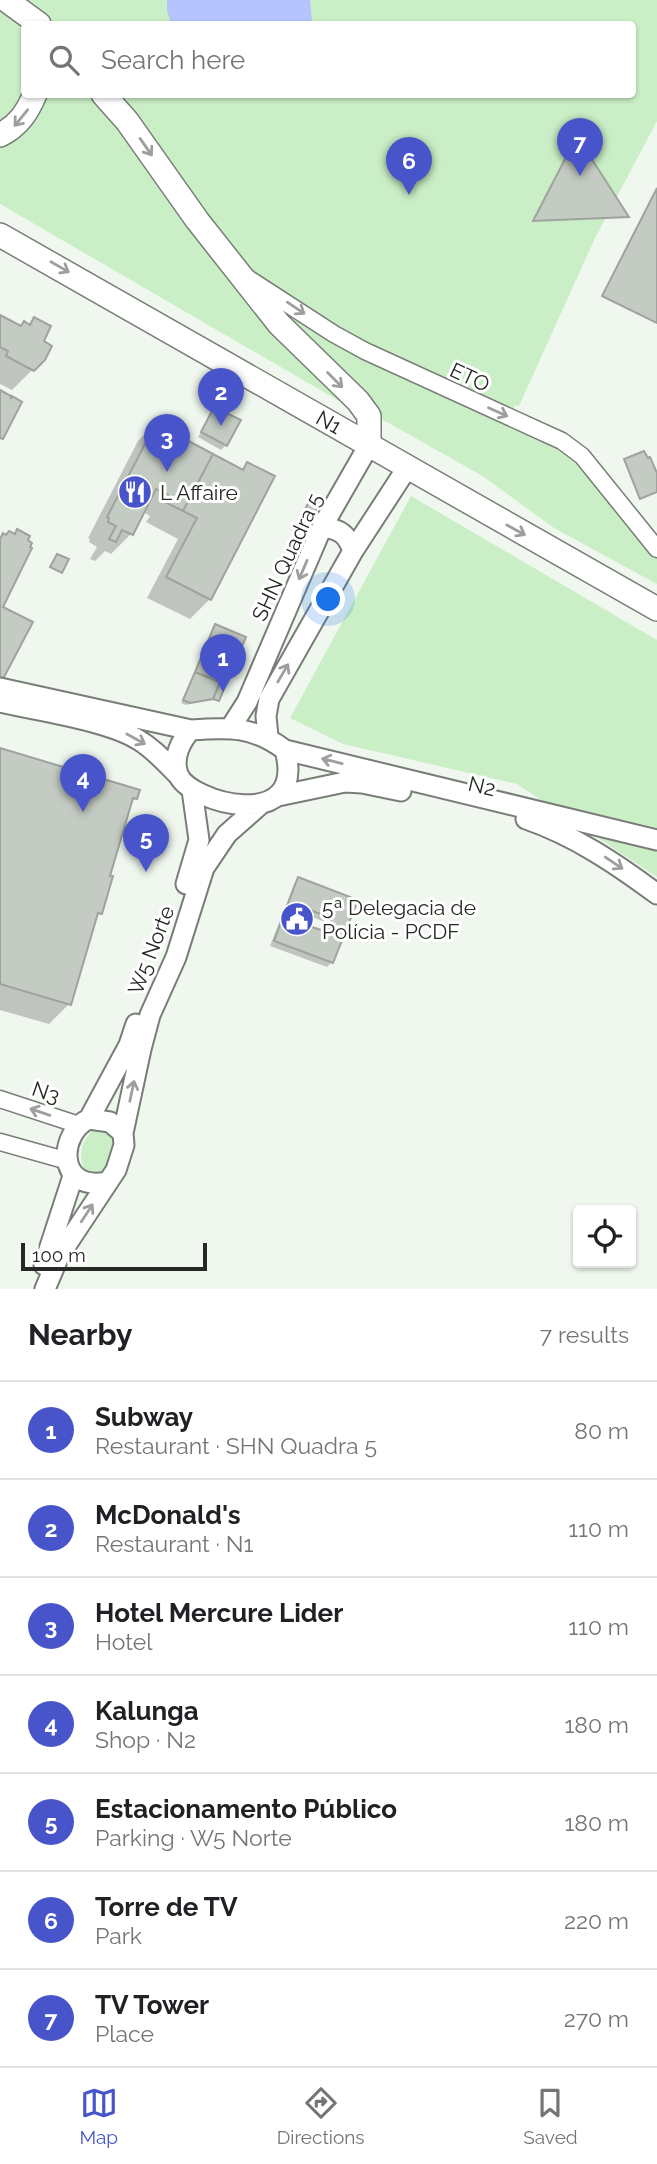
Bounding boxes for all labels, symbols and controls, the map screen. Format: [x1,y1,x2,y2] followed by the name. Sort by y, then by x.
[21,21,636,98] search box
[45,41,83,79] icon: search
[101,45,245,75] text: Search here
[13,109,29,127] one-way arrow
[557,118,603,176] pin: 7
[139,137,153,156] one-way arrow
[386,137,432,195] pin: 6
[49,261,70,274] one-way arrow
[286,301,305,316] one-way arrow
[446,357,494,397] street label: ETO
[198,368,244,426] pin: 2
[326,372,343,389] one-way arrow
[312,405,346,439] street label: N1
[487,406,508,419] one-way arrow
[144,414,190,472] pin: 3
[116,473,154,511] restaurant icon: L Affaire
[160,480,238,505] place label: L Affaire
[246,489,328,625] street label: SHN Quadra 5
[505,523,525,537] one-way arrow
[296,559,309,580] one-way arrow
[311,582,345,616] your location
[200,634,246,692] pin: 1
[277,664,291,684] one-way arrow
[125,733,146,747] one-way arrow
[60,754,106,812] pin: 4
[321,754,344,767] one-way arrow
[466,771,498,801] street label: N2
[123,814,169,872] pin: 5
[604,856,623,870] one-way arrow
[322,895,476,944] place label: 5ª Delegacia de Polícia - PCDF
[278,900,316,938] public building icon: 5ª Delegacia de Polícia - PCDF
[123,902,179,998] street label: W5 Norte
[29,1076,63,1108] street label: N3
[126,1080,139,1103] one-way arrow
[29,1105,51,1117] one-way arrow
[80,1204,94,1224] one-way arrow
[573,1205,636,1268] map controls
[573,1205,636,1268] button: locate
[21,1240,206,1272] scale bar
[32,1244,86,1266] text: 100 m
[28,1317,132,1352] text: Nearby
[540,1321,629,1348] text: 7 results
[95,1402,193,1432] text: Subway
[45,1417,57,1444] text: 1
[574,1417,629,1444] text: 80 m
[95,1432,377,1459] text: Restaurant · SHN Quadra 5
[95,1500,241,1530] text: McDonald's
[45,1515,57,1542] text: 2
[568,1515,629,1542] text: 110 m
[95,1530,253,1557] text: Restaurant · N1
[95,1598,343,1628] text: Hotel Mercure Lider
[45,1613,57,1640] text: 3
[568,1613,629,1640] text: 110 m
[95,1628,153,1655] text: Hotel
[95,1696,199,1726] text: Kalunga
[44,1711,58,1738] text: 4
[564,1711,629,1738] text: 180 m
[95,1726,196,1753] text: Shop · N2
[95,1794,397,1824] text: Estacionamento Público
[45,1809,57,1836] text: 5
[564,1809,629,1836] text: 180 m
[95,1824,292,1851] text: Parking · W5 Norte
[95,1892,238,1922] text: Torre de TV
[44,1907,58,1934] text: 6
[564,1907,629,1934] text: 220 m
[95,1922,142,1949] text: Park
[95,1990,209,2020] text: TV Tower
[45,2005,57,2032] text: 7
[564,2005,629,2032] text: 270 m
[95,2020,154,2047] text: Place
[79,2084,118,2148] tab: Map
[277,2084,365,2148] tab: Directions
[523,2084,578,2148] tab: Saved

